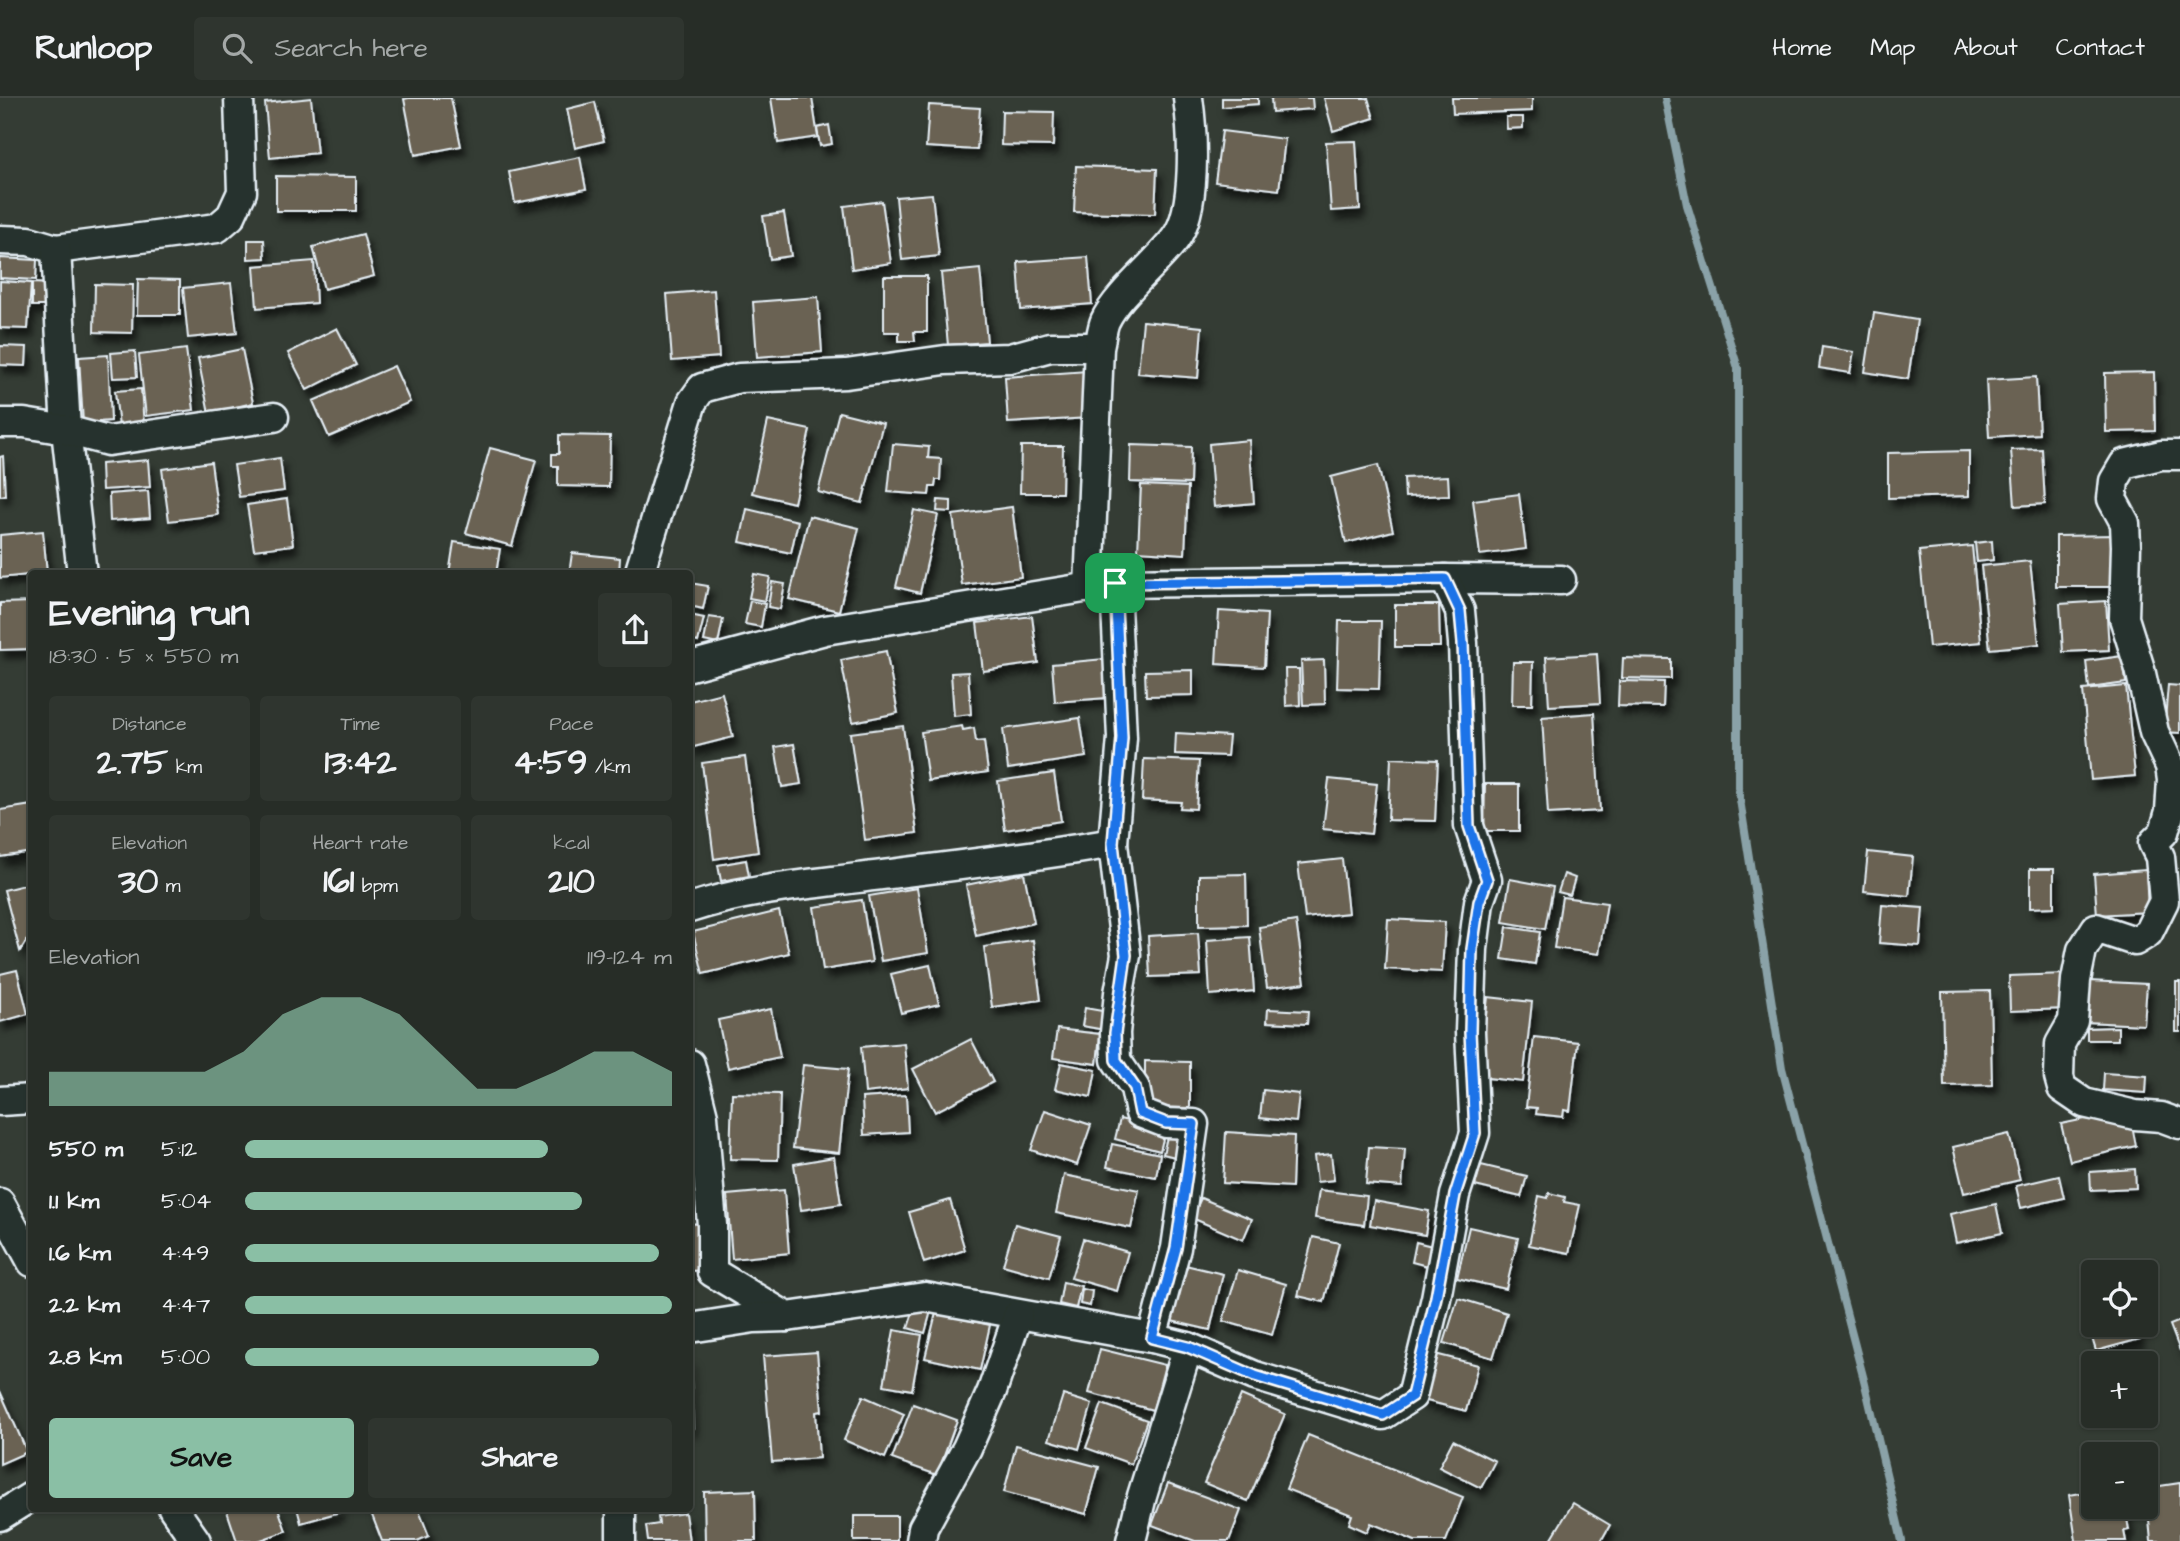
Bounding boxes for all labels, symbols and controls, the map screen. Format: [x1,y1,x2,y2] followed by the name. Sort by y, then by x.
[194,17,684,80] search box
[35,25,152,71] text: Runloop
[218,29,256,67] icon: search
[274,30,428,66] text: Search here
[1772,31,1832,65] text: Home
[1870,31,1915,65] text: Map
[1953,31,2018,65] text: About
[2056,31,2145,65] text: Contact
[1085,553,1145,613] pin
[1096,564,1134,602] icon: arrive
[49,588,250,640] text: Evening run
[598,593,672,667] button: share
[49,640,238,672] text: 18:30 · 5 × 550 m
[113,711,186,738] text: Distance
[341,711,380,738] text: Time
[549,711,594,738] text: Pace
[97,738,168,787] text: 2.75
[325,738,396,787] text: 13:42
[513,738,587,787] text: 4:59
[168,754,202,781] text: km
[587,754,630,781] text: /km
[112,830,187,857] text: Elevation
[313,830,408,857] text: Heart rate
[553,830,590,857] text: kcal
[118,857,158,906] text: 30
[323,857,354,906] text: 161
[548,857,595,906] text: 210
[158,873,181,900] text: m
[354,873,398,900] text: bpm
[49,941,140,973] text: Elevation
[587,941,672,973] text: 119–124 m
[49,1133,123,1165] text: 550 m
[161,1133,197,1165] text: 5:12
[49,1185,99,1217] text: 1.1 km
[161,1185,211,1217] text: 5:04
[49,1237,111,1269] text: 1.6 km
[161,1237,209,1269] text: 4:49
[2081,1260,2158,1519] map controls
[2081,1260,2158,1337] button: locate
[49,1289,120,1321] text: 2.2 km
[161,1289,210,1321] text: 4:47
[49,1341,122,1373] text: 2.8 km
[161,1341,210,1373] text: 5:00
[2081,1351,2158,1428] button: +
[49,1418,354,1498] button: Save
[368,1418,672,1498] button: Share
[2081,1442,2158,1519] button: −

